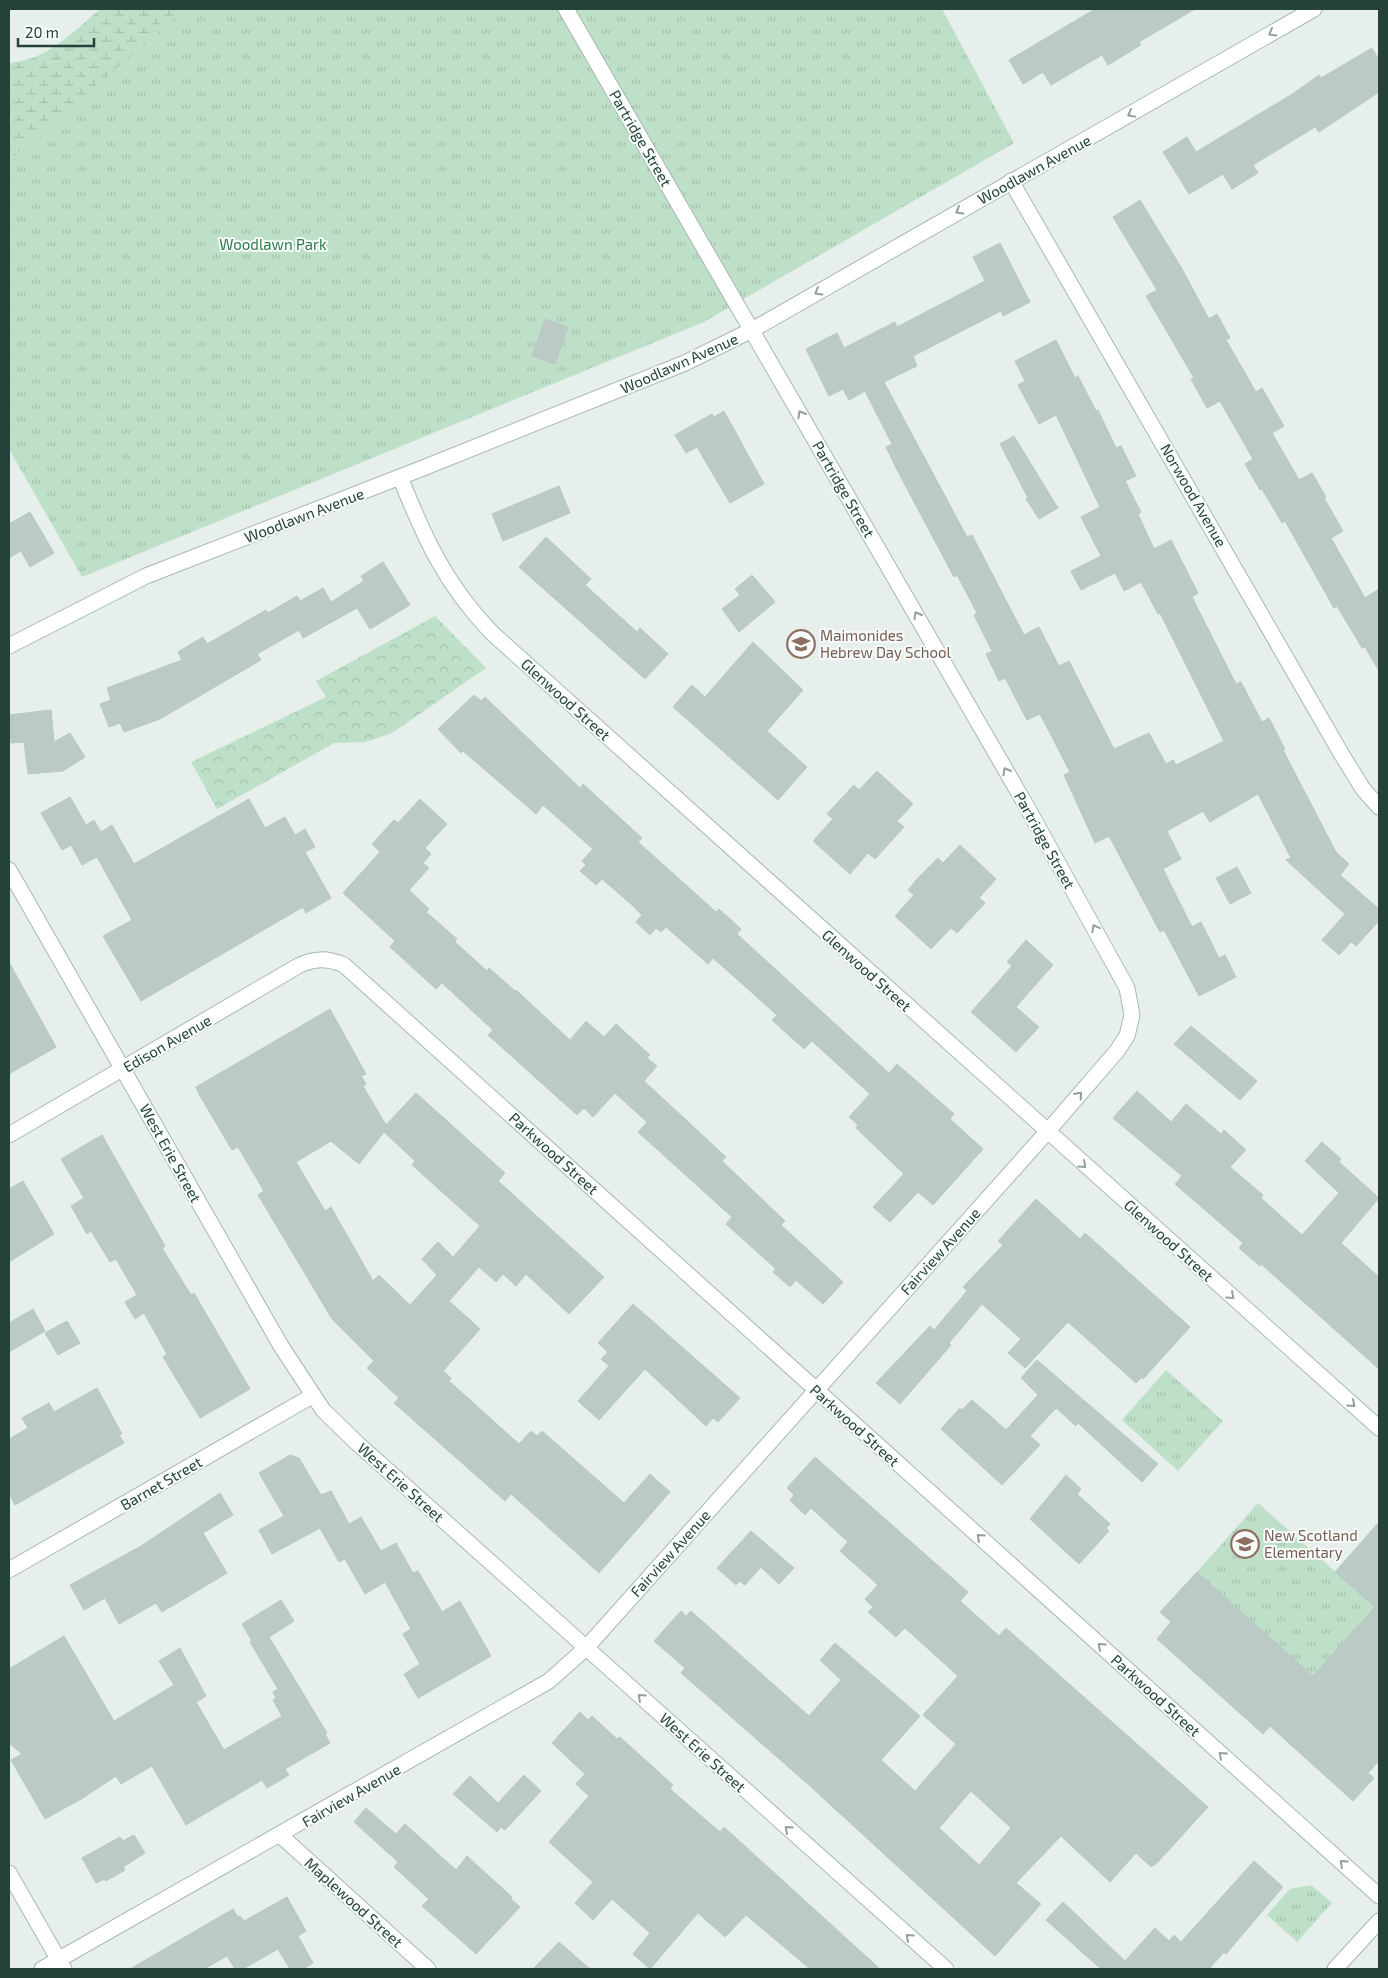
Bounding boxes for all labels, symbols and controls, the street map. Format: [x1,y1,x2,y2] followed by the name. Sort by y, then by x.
[18,15,94,47] scale bar
[25,23,59,41] text: 20 m
[1269,27,1278,37] one-way arrow
[606,87,676,190] street label: Partridge Street
[1127,108,1136,118] one-way arrow
[974,130,1094,208] street label: Woodlawn Avenue
[956,205,965,215] one-way arrow
[219,235,327,253] park label: Woodlawn Park
[815,286,824,296] one-way arrow
[618,329,740,397] street label: Woodlawn Avenue
[797,410,807,419] one-way arrow
[809,438,879,541] street label: Partridge Street
[1157,440,1231,550] street label: Norwood Avenue
[242,484,366,546] street label: Woodlawn Avenue
[913,612,923,621] one-way arrow
[820,626,952,661] place label: Maimonides Hebrew Day School
[786,629,816,659] school or university icon: Maimonides Hebrew Day School
[518,654,614,744] street label: Glenwood Street
[1003,768,1013,777] one-way arrow
[1011,788,1079,892] street label: Partridge Street
[1091,924,1101,933] one-way arrow
[819,925,915,1015] street label: Glenwood Street
[120,1010,214,1076] street label: Edison Avenue
[1073,1092,1082,1101] one-way arrow
[136,1101,206,1206] street label: West Erie Street
[506,1108,602,1198] street label: Parkwood Street
[1078,1159,1087,1168] one-way arrow
[1121,1195,1217,1285] street label: Glenwood Street
[896,1204,984,1298] street label: Fairview Avenue
[1225,1290,1234,1299] one-way arrow
[807,1380,903,1470] street label: Parkwood Street
[1347,1398,1356,1407] one-way arrow
[354,1439,448,1526] street label: West Erie Street
[117,1452,205,1514] street label: Barnet Street
[626,1506,714,1600] street label: Fairview Avenue
[1264,1526,1358,1561] place label: New Scotland Elementary
[1230,1529,1260,1559] school or university icon: New Scotland Elementary
[977,1534,986,1543] one-way arrow
[1098,1643,1107,1652] one-way arrow
[1108,1650,1204,1740] street label: Parkwood Street
[637,1694,646,1703] one-way arrow
[656,1709,750,1796] street label: West Erie Street
[1219,1751,1228,1760] one-way arrow
[299,1760,403,1830] street label: Fairview Avenue
[785,1825,794,1834] one-way arrow
[301,1853,407,1951] street label: Maplewood Street
[1340,1860,1349,1869] one-way arrow
[906,1934,915,1943] one-way arrow

